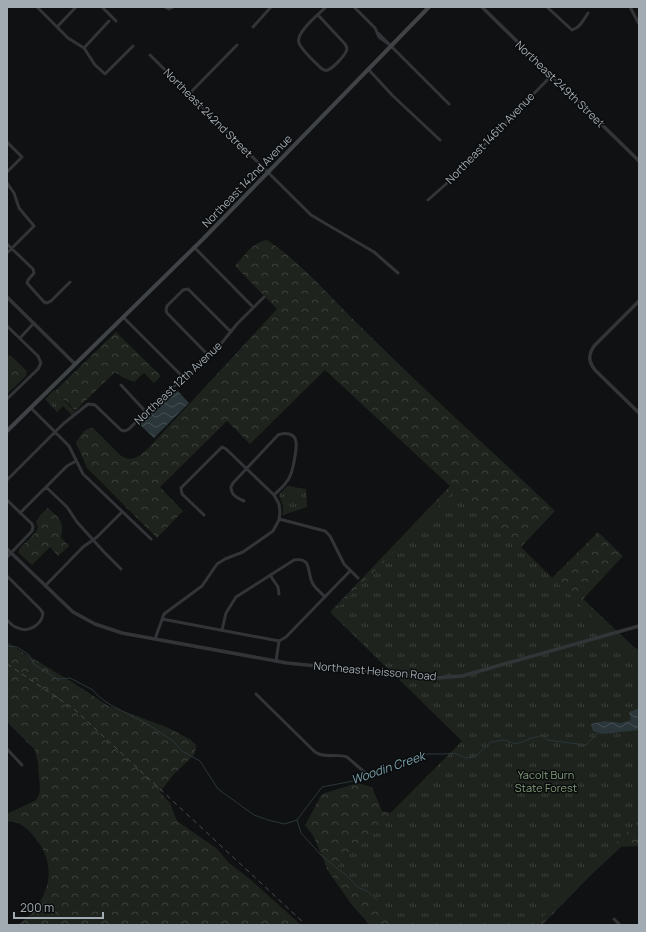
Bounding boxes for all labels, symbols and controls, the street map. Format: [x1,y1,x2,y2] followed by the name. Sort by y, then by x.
[513,37,608,130] street label: Northeast 249th Street
[161,65,256,160] street label: Northeast 242nd Street
[442,88,538,187] street label: Northeast 146th Avenue
[198,131,295,230] street label: Northeast 142nd Avenue
[130,338,225,427] street label: Northeast 12th Avenue
[313,658,437,683] street label: Northeast Heisson Road
[349,746,429,788] water label: Woodin Creek
[515,767,577,795] park label: Yacolt Burn State Forest
[14,894,103,920] scale bar
[20,899,54,916] text: 200 m

